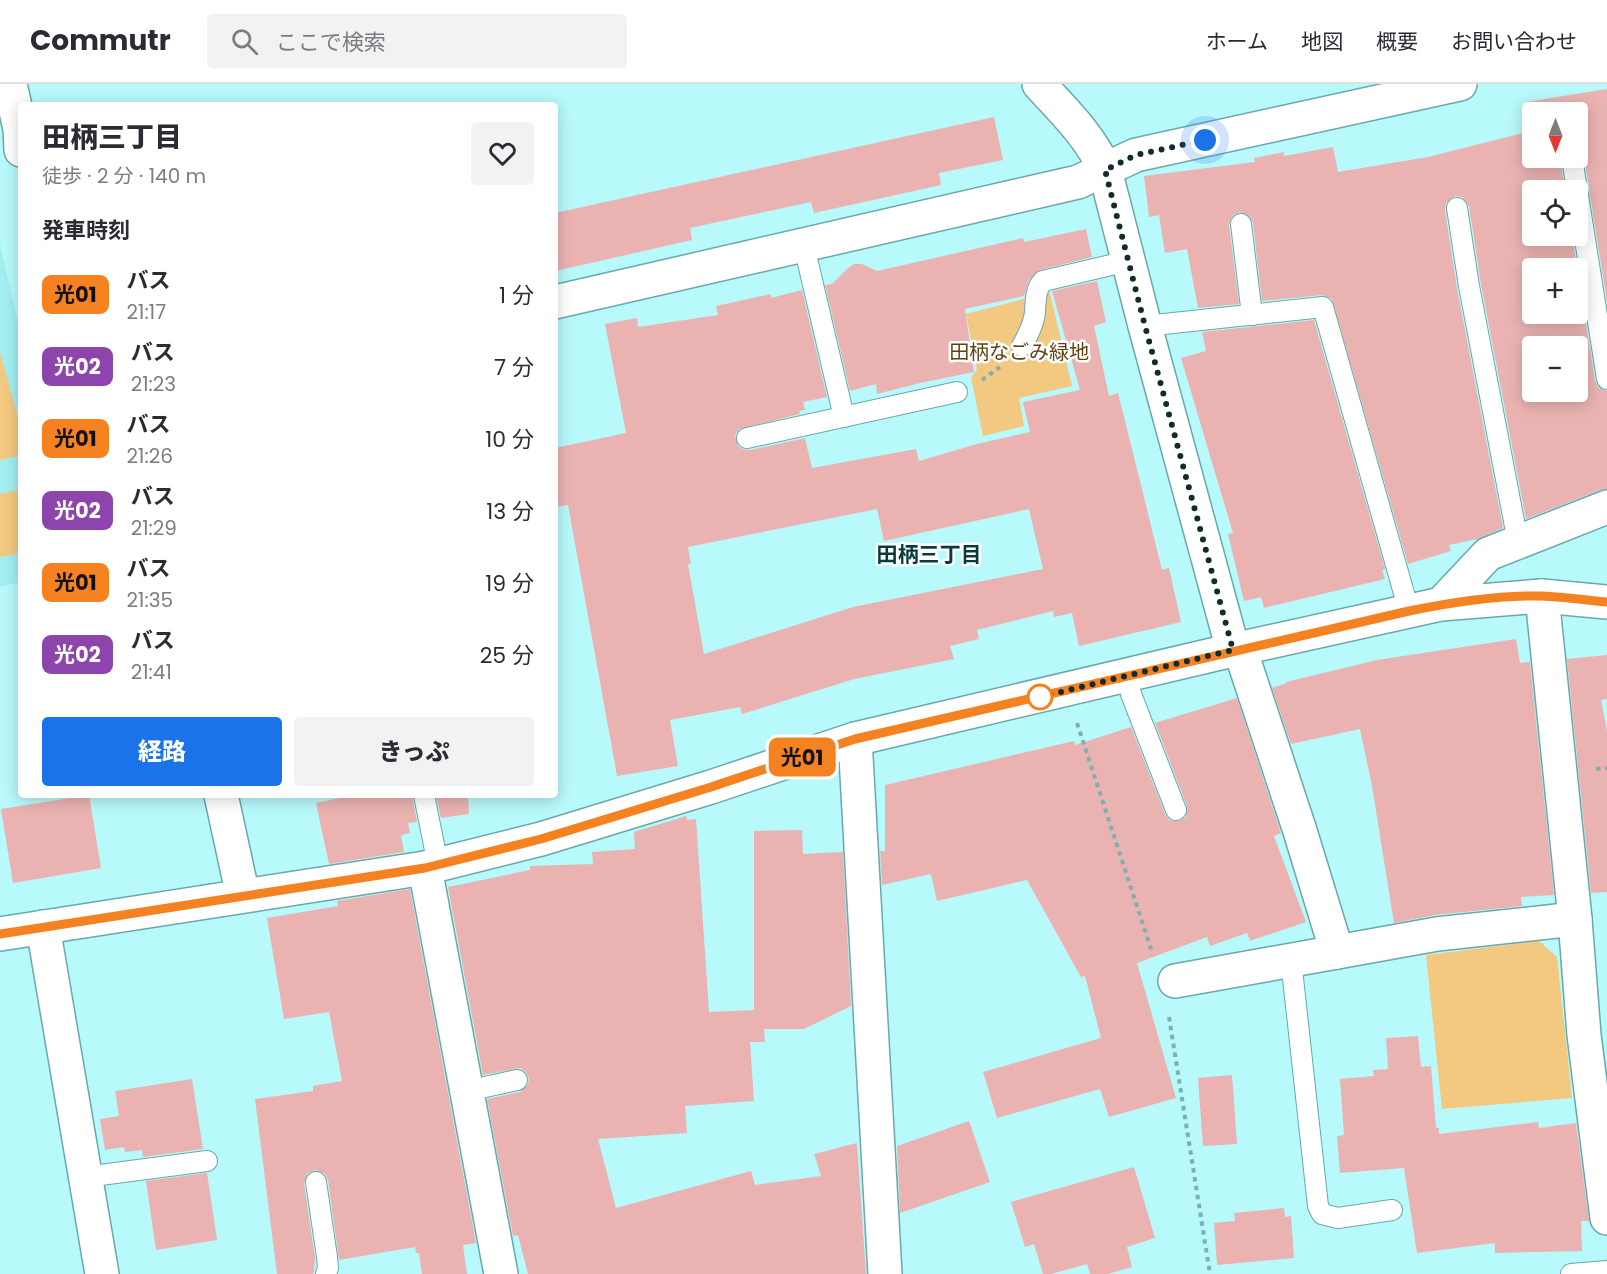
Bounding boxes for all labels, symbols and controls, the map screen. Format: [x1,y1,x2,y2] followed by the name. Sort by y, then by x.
[207,14,627,68] search box
[30,21,171,60] text: Commutr
[228,25,261,58] icon: search
[276,27,386,58] text: ここで検索
[1206,27,1268,56] text: ホーム
[1301,27,1343,56] text: 地図
[1376,27,1418,56] text: 概要
[1451,27,1577,56] text: お問い合わせ
[1522,102,1588,168] north arrow
[1522,102,1588,402] map controls
[42,118,182,157] text: 田柄三丁目
[471,122,534,185] button: heart
[1190,125,1220,155] your location
[42,162,206,190] text: 徒歩 · 2 分 · 140 m
[1522,180,1588,246] button: locate
[42,215,130,246] text: 発車時刻
[1522,258,1588,324] button: +
[127,265,171,296] text: バス
[54,280,97,309] text: 光01
[499,280,534,311] text: 1 分
[127,298,166,326] text: 21:17
[1522,336,1588,402] button: −
[131,337,175,368] text: バス
[949,338,1089,366] park label: 田柄なごみ緑地
[54,352,101,381] text: 光02
[494,352,534,383] text: 7 分
[131,370,176,398] text: 21:23
[127,409,171,440] text: バス
[54,424,97,453] text: 光01
[485,424,534,455] text: 10 分
[127,442,173,470] text: 21:26
[131,481,175,512] text: バス
[54,496,101,525] text: 光02
[486,496,534,527] text: 13 分
[131,514,177,542] text: 21:29
[877,540,982,569] district label: 田柄三丁目
[127,553,171,584] text: バス
[54,568,97,597] text: 光01
[485,568,534,599] text: 19 分
[127,586,173,614] text: 21:35
[131,625,175,656] text: バス
[54,640,101,669] text: 光02
[480,640,534,671] text: 25 分
[131,658,172,686] text: 21:41
[1027,684,1053,710] unlabelled marker
[42,717,282,786] button: 経路
[294,717,534,786] button: きっぷ
[768,738,836,776] line badge: 光01
[781,743,823,772] text: 光01

